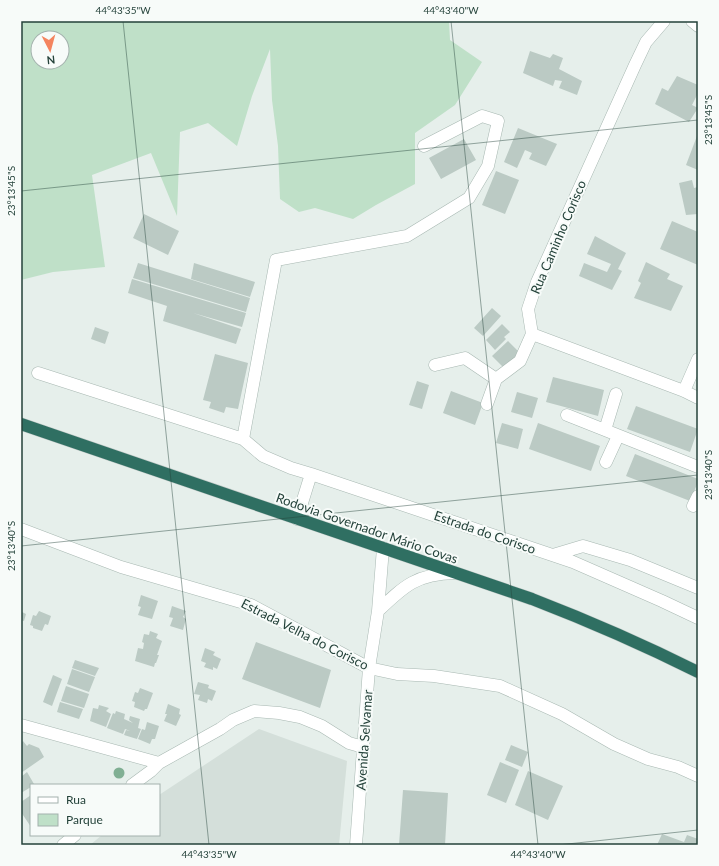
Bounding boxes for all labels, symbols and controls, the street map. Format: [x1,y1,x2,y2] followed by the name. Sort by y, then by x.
[95,4,151,16] text: 44°43'35"W
[423,4,479,16] text: 44°43'40"W
[30,30,70,70] north arrow
[46,54,56,67] text: N
[702,95,714,145] text: 23°13'45"S
[5,166,17,216] text: 23°13'45"S
[527,178,589,296] street label: Rua Caminho Corisco
[702,450,714,500] text: 23°13'40"S
[274,489,460,567] street label: Rodovia Governador Mário Covas
[432,507,538,557] street label: Estrada do Corisco
[5,521,17,571] text: 23°13'40"S
[239,595,371,673] street label: Estrada Velha do Corisco
[352,689,376,791] street label: Avenida Selvamar
[30,784,160,836] legend
[66,792,86,807] text: Rua
[66,812,103,827] text: Parque
[181,848,237,860] text: 44°43'35"W
[510,848,566,860] text: 44°43'40"W

